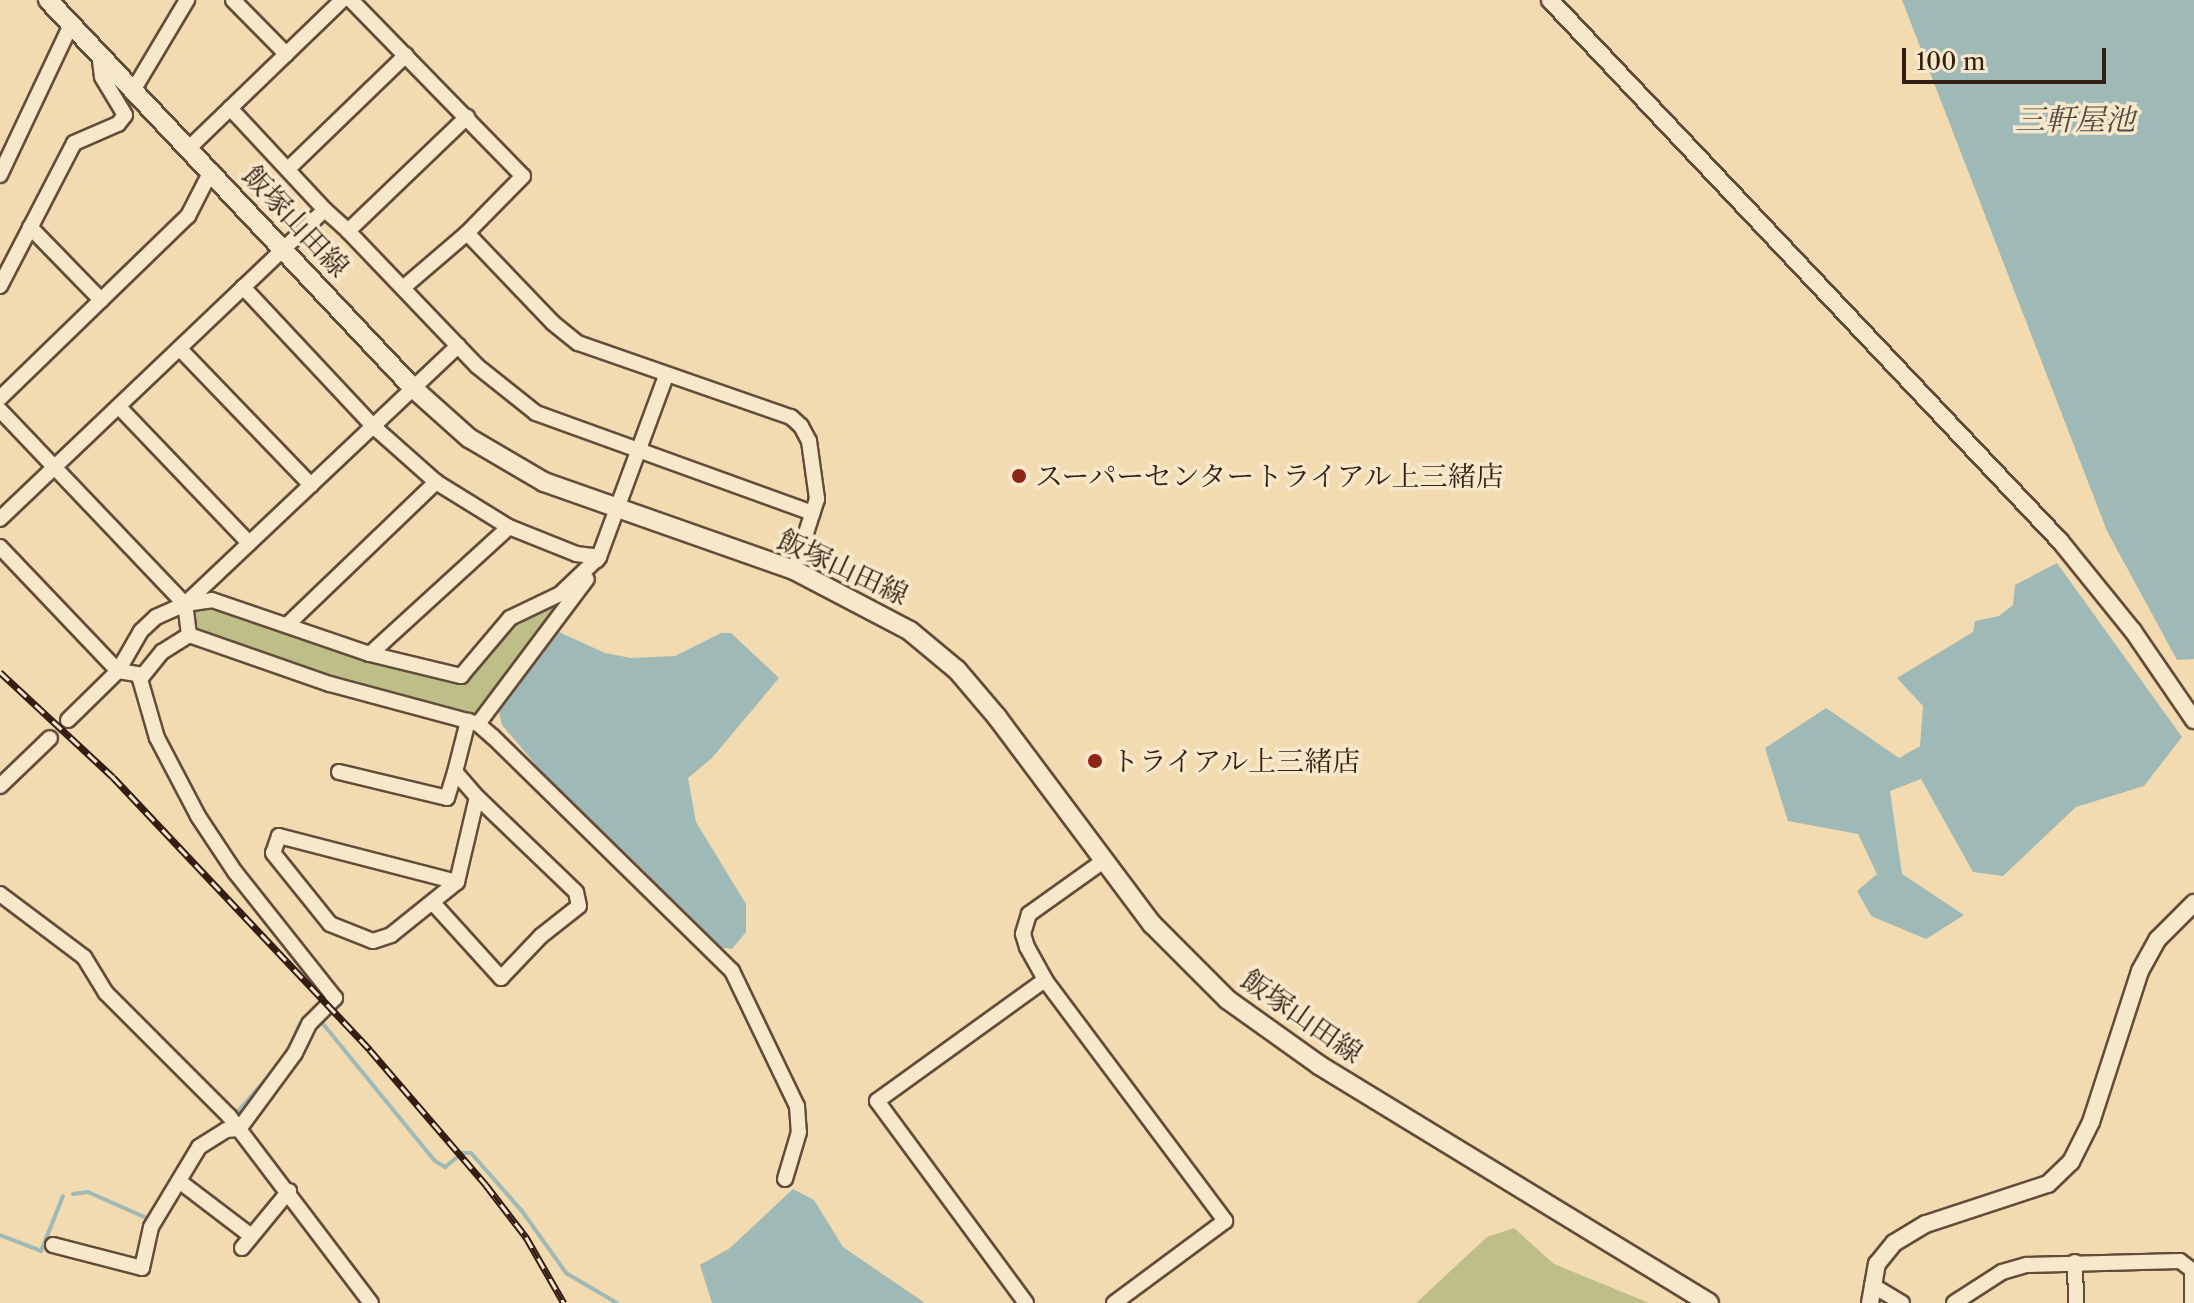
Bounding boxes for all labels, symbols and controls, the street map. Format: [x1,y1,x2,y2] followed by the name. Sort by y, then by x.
[1906,32,2110,82] scale bar
[1916,47,1985,76] text: 100 m
[2015,102,2135,138] water label: 三軒屋池
[236,158,356,284] street label: 飯塚山田線
[1035,459,1510,493] place label: スーパーセンタートライアル上三緒店
[1010,467,1028,485] marker: スーパーセンタートライアル上三緒店
[772,522,914,612] street label: 飯塚山田線
[1111,744,1363,778] place label: トライアル上三緒店
[1086,752,1104,770] marker: トライアル上三緒店
[1235,962,1369,1070] street label: 飯塚山田線

